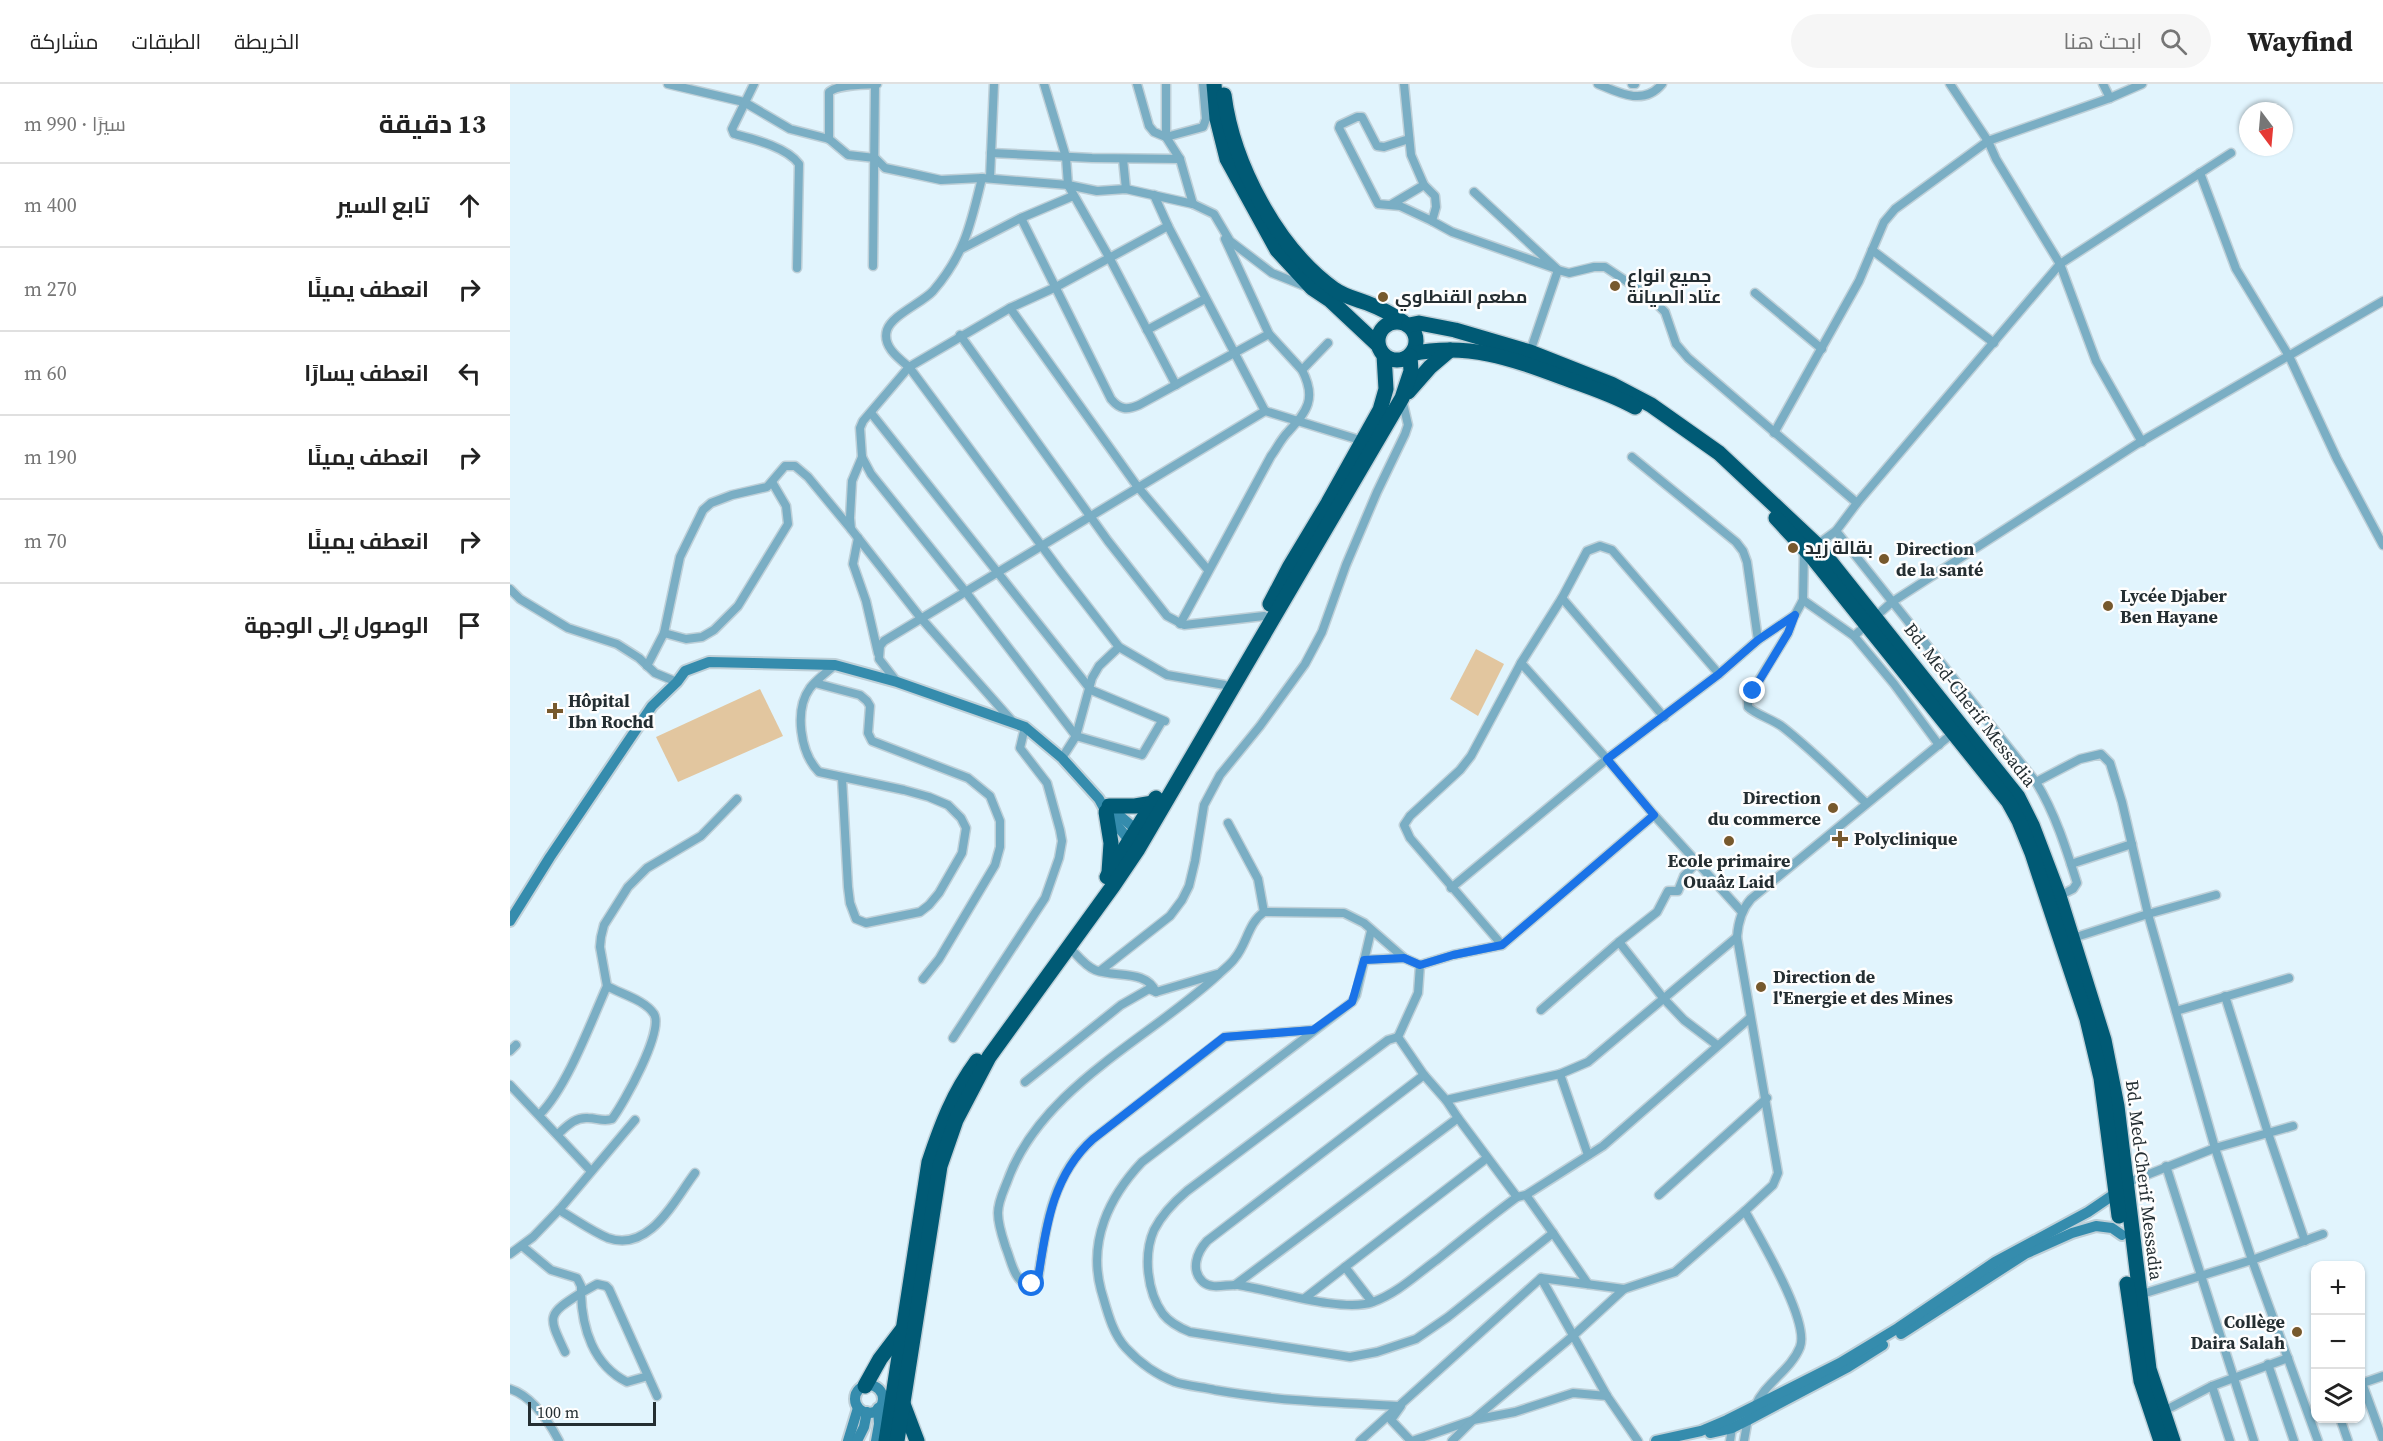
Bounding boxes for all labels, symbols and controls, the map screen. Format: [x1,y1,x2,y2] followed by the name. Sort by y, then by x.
[1791,14,2211,68] search box
[2247,22,2353,60] text: Wayfind
[2157,25,2190,58] icon: search
[2063,26,2142,56] text: ابحث هنا
[30,27,99,56] text: مشاركة
[132,27,201,56] text: الطبقات
[234,27,300,56] text: الخريطة
[2239,102,2293,156] north arrow
[379,106,486,142] text: 13 دقيقة
[24,110,126,138] text: سيرًا · 990 m
[453,189,486,222] icon: ahead
[337,190,429,220] text: تابع السير
[24,191,77,219] text: 400 m
[1627,263,1721,309] place label: جميع انواع عتاد الصيانة
[453,273,486,306] icon: right
[307,274,429,304] text: انعطف يمينًا
[24,275,77,303] text: 270 m
[1608,279,1622,293] marker: جميع انواع عتاد الصيانة
[1395,284,1527,311] place label: مطعم القنطاوي
[1376,290,1390,304] marker: مطعم القنطاوي
[453,357,486,390] icon: left
[304,358,429,388] text: انعطف يسارًا
[24,359,67,387] text: 60 m
[453,441,486,474] icon: right
[307,442,429,472] text: انعطف يمينًا
[24,443,77,471] text: 190 m
[453,525,486,558] icon: right
[307,526,429,556] text: انعطف يمينًا
[24,527,67,555] text: 70 m
[1805,535,1873,560] place label: بقالة زيد
[1896,536,1983,582] place label: Direction de la santé
[1786,541,1800,555] marker: بقالة زيد
[1877,552,1891,566] marker: Direction de la santé
[2120,583,2228,629] place label: Lycée Djaber Ben Hayane
[2101,599,2115,613] marker: Lycée Djaber Ben Hayane
[453,609,486,642] icon: arrive
[244,610,429,640] text: الوصول إلى الوجهة
[1898,618,2043,792] street label: Bd. Med-Cherif Messadia
[1739,677,1765,703] route end
[568,688,654,734] place label: Hôpital Ibn Rochd
[546,702,564,720] marker: Hôpital Ibn Rochd
[1708,785,1821,831] place label: Direction du commerce
[1826,801,1840,815] marker: Direction du commerce
[1854,826,1957,851] place label: Polyclinique
[1831,830,1849,848] marker: Polyclinique
[1722,834,1736,848] marker: Ecole primaire Ouaâz Laid
[1668,848,1790,894] place label: Ecole primaire Ouaâz Laid
[1773,964,1953,1010] place label: Direction de l'Energie et des Mines
[1754,980,1768,994] marker: Direction de l'Energie et des Mines
[2120,1078,2169,1282] street label: Bd. Med-Cherif Messadia
[2311,1261,2365,1423] map controls
[2311,1261,2365,1315] button: +
[1018,1270,1044,1296] route start
[2190,1309,2285,1355] place label: Collège Daira Salah
[2311,1315,2365,1369] button: −
[2290,1325,2304,1339] marker: Collège Daira Salah
[2311,1369,2365,1423] button: layers
[528,1399,656,1426] scale bar
[537,1401,579,1423] text: 100 m

